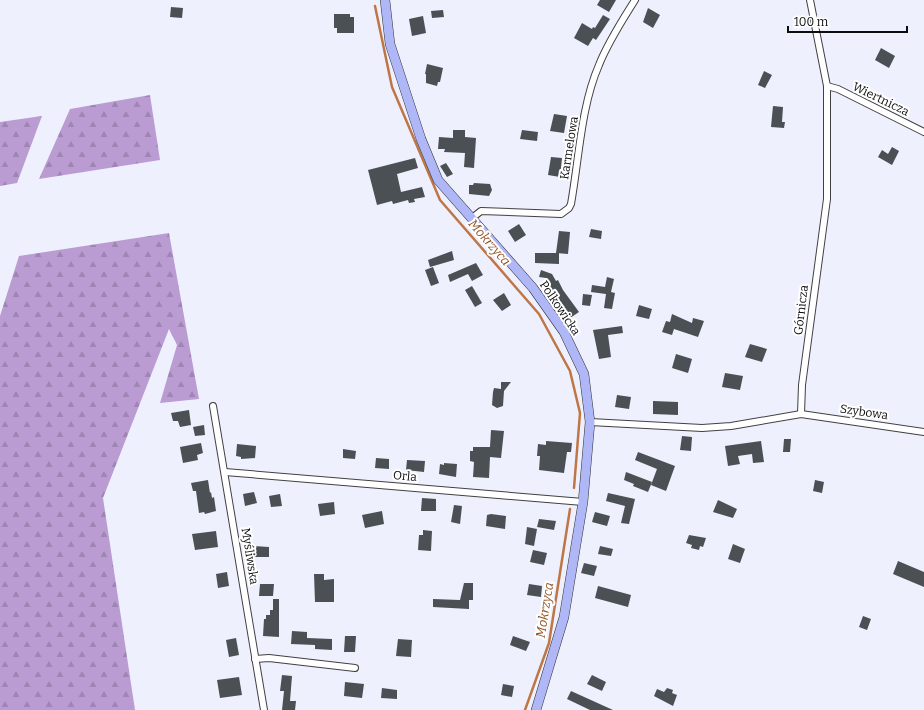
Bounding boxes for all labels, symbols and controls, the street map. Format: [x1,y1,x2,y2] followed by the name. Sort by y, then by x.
[788,8,907,34] scale bar
[794,15,829,29] text: 100 m
[850,79,912,119] street label: Wiertnicza
[557,115,581,181] street label: Karmelowa
[466,216,514,268] water label: Mokrzyca
[537,278,583,338] street label: Polkowicka
[791,284,811,336] street label: Górnicza
[839,402,889,422] street label: Szybowa
[393,468,418,484] street label: Orla
[239,527,261,586] street label: Myśliwska
[533,581,556,639] water label: Mokrzyca

